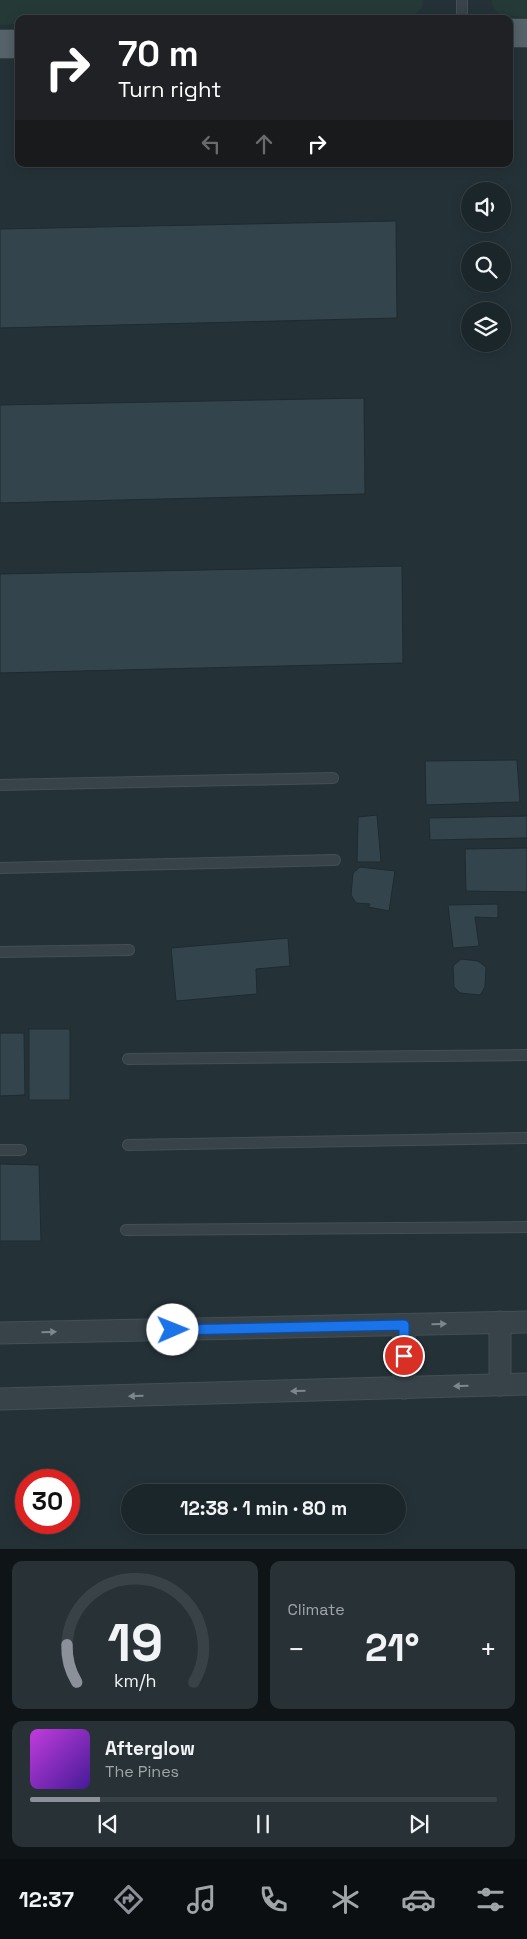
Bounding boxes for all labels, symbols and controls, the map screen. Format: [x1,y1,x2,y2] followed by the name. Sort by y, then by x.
[118,32,199,76] text: 70 m
[35,35,100,100] icon: right
[118,75,221,103] text: Turn right
[197,130,225,158] icon: left
[250,130,278,158] icon: ahead
[303,130,331,158] icon: right
[461,182,511,352] map controls
[461,182,511,232] button: sound
[461,242,511,292] button: search
[461,302,511,352] button: layers
[146,1303,198,1355] position arrow
[431,1320,447,1328] one-way arrow
[41,1328,57,1336] one-way arrow
[383,1335,425,1377] pin
[390,1342,418,1370] icon: arrive
[453,1383,469,1391] one-way arrow
[290,1387,306,1395] one-way arrow
[128,1392,144,1400] one-way arrow
[15,1469,80,1534] speed limit sign: 30
[180,1496,347,1521] text: 12:38 · 1 min · 80 m
[288,1599,345,1620] text: Climate
[107,1610,163,1676] text: 19
[365,1624,420,1672] text: 21°
[288,1631,305,1667] text: −
[480,1631,497,1667] text: +
[113,1669,156,1692] text: km/h
[105,1736,195,1761] text: Afterglow
[105,1761,179,1782] text: The Pines
[94,1810,122,1838] icon: previous
[249,1810,277,1838] icon: pause
[405,1810,433,1838] icon: next
[111,1882,146,1917] icon: directions
[184,1882,219,1917] icon: music
[256,1882,291,1917] icon: phone
[328,1882,363,1917] icon: climate
[401,1882,436,1917] icon: car
[473,1882,508,1917] icon: filters
[19,1885,74,1913] text: 12:37

